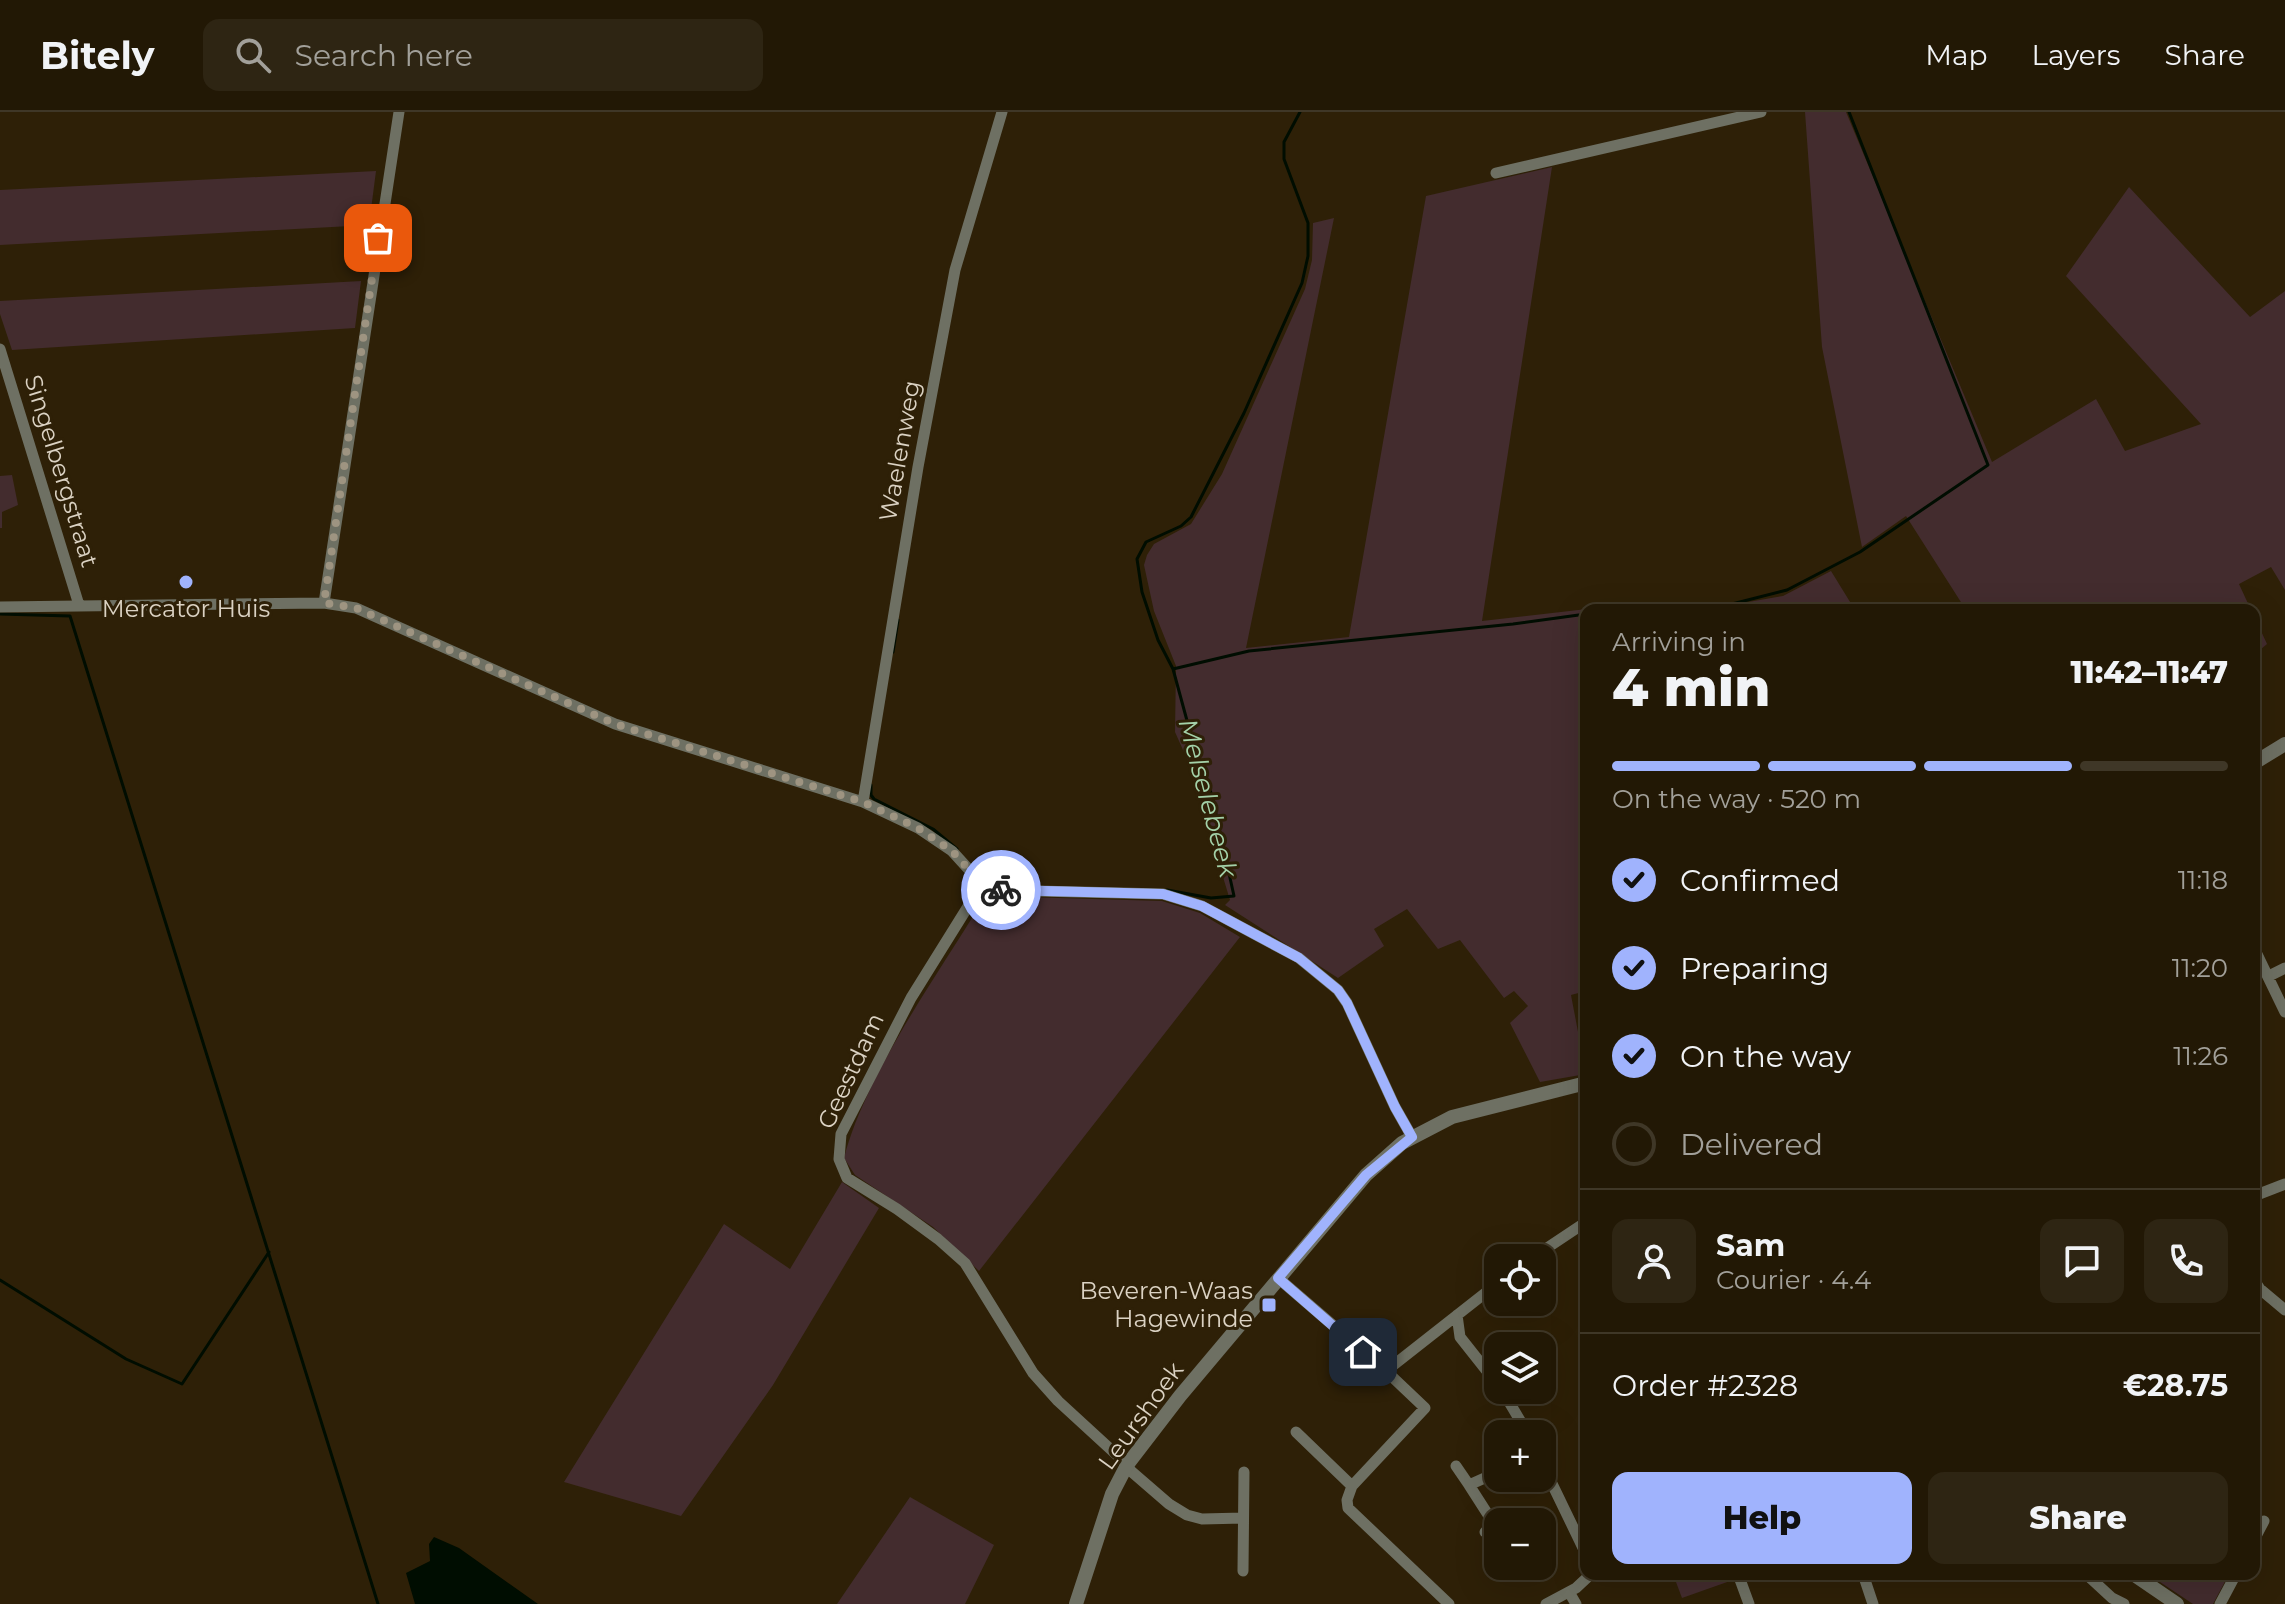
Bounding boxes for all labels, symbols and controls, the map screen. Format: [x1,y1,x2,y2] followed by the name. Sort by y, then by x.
[203,19,763,91] search box
[40,32,155,79] text: Bitely
[231,33,275,77] icon: search
[295,37,473,74] text: Search here
[1925,38,1988,72] text: Map
[2032,38,2121,72] text: Layers
[2165,38,2245,72] text: Share
[344,204,412,272] pin
[356,216,400,260] icon: bag
[18,371,105,571] street label: Singelbergstraat
[873,378,926,524] street label: Waelenweg
[177,573,195,591] marker: Mercator Huis
[102,594,270,623] place label: Mercator Huis
[1612,626,1746,658] text: Arriving in
[2070,654,2228,691] text: 11:42–11:47
[1612,656,1770,719] text: 4 min
[1171,715,1245,882] water label: Melselebeek
[1612,783,1861,815] text: On the way · 520 m
[961,850,1041,930] courier
[1612,858,1656,902] icon: check
[1680,862,1840,899] text: Confirmed
[2178,864,2228,896] text: 11:18
[979,868,1023,912] icon: bike
[1612,946,1656,990] icon: check
[1680,950,1829,987] text: Preparing
[2172,952,2228,984] text: 11:20
[811,1008,890,1133] street label: Geestdam
[1612,1034,1656,1078] icon: check
[1680,1038,1851,1075] text: On the way
[2173,1040,2228,1072] text: 11:26
[1680,1126,1823,1163] text: Delivered
[1612,1219,1696,1303] button: person
[2040,1219,2124,1303] button: chat
[2144,1219,2228,1303] button: phone
[1716,1227,1785,1264] text: Sam
[1484,1244,1556,1580] map controls
[1484,1244,1556,1316] button: locate
[1716,1264,1871,1296] text: Courier · 4.4
[1079,1276,1253,1333] place label: Beveren-Waas Hagewinde
[1260,1296,1278,1314] marker: Beveren-Waas Hagewinde
[1329,1318,1397,1386] pin
[1341,1330,1385,1374] icon: home
[1484,1332,1556,1404] button: layers
[1092,1356,1190,1475] street label: Leurshoek
[1612,1367,1798,1404] text: Order #2328
[2123,1367,2228,1404] text: €28.75
[1484,1420,1556,1492] button: +
[1612,1472,1912,1564] button: Help
[1928,1472,2228,1564] button: Share
[1484,1508,1556,1580] button: −

